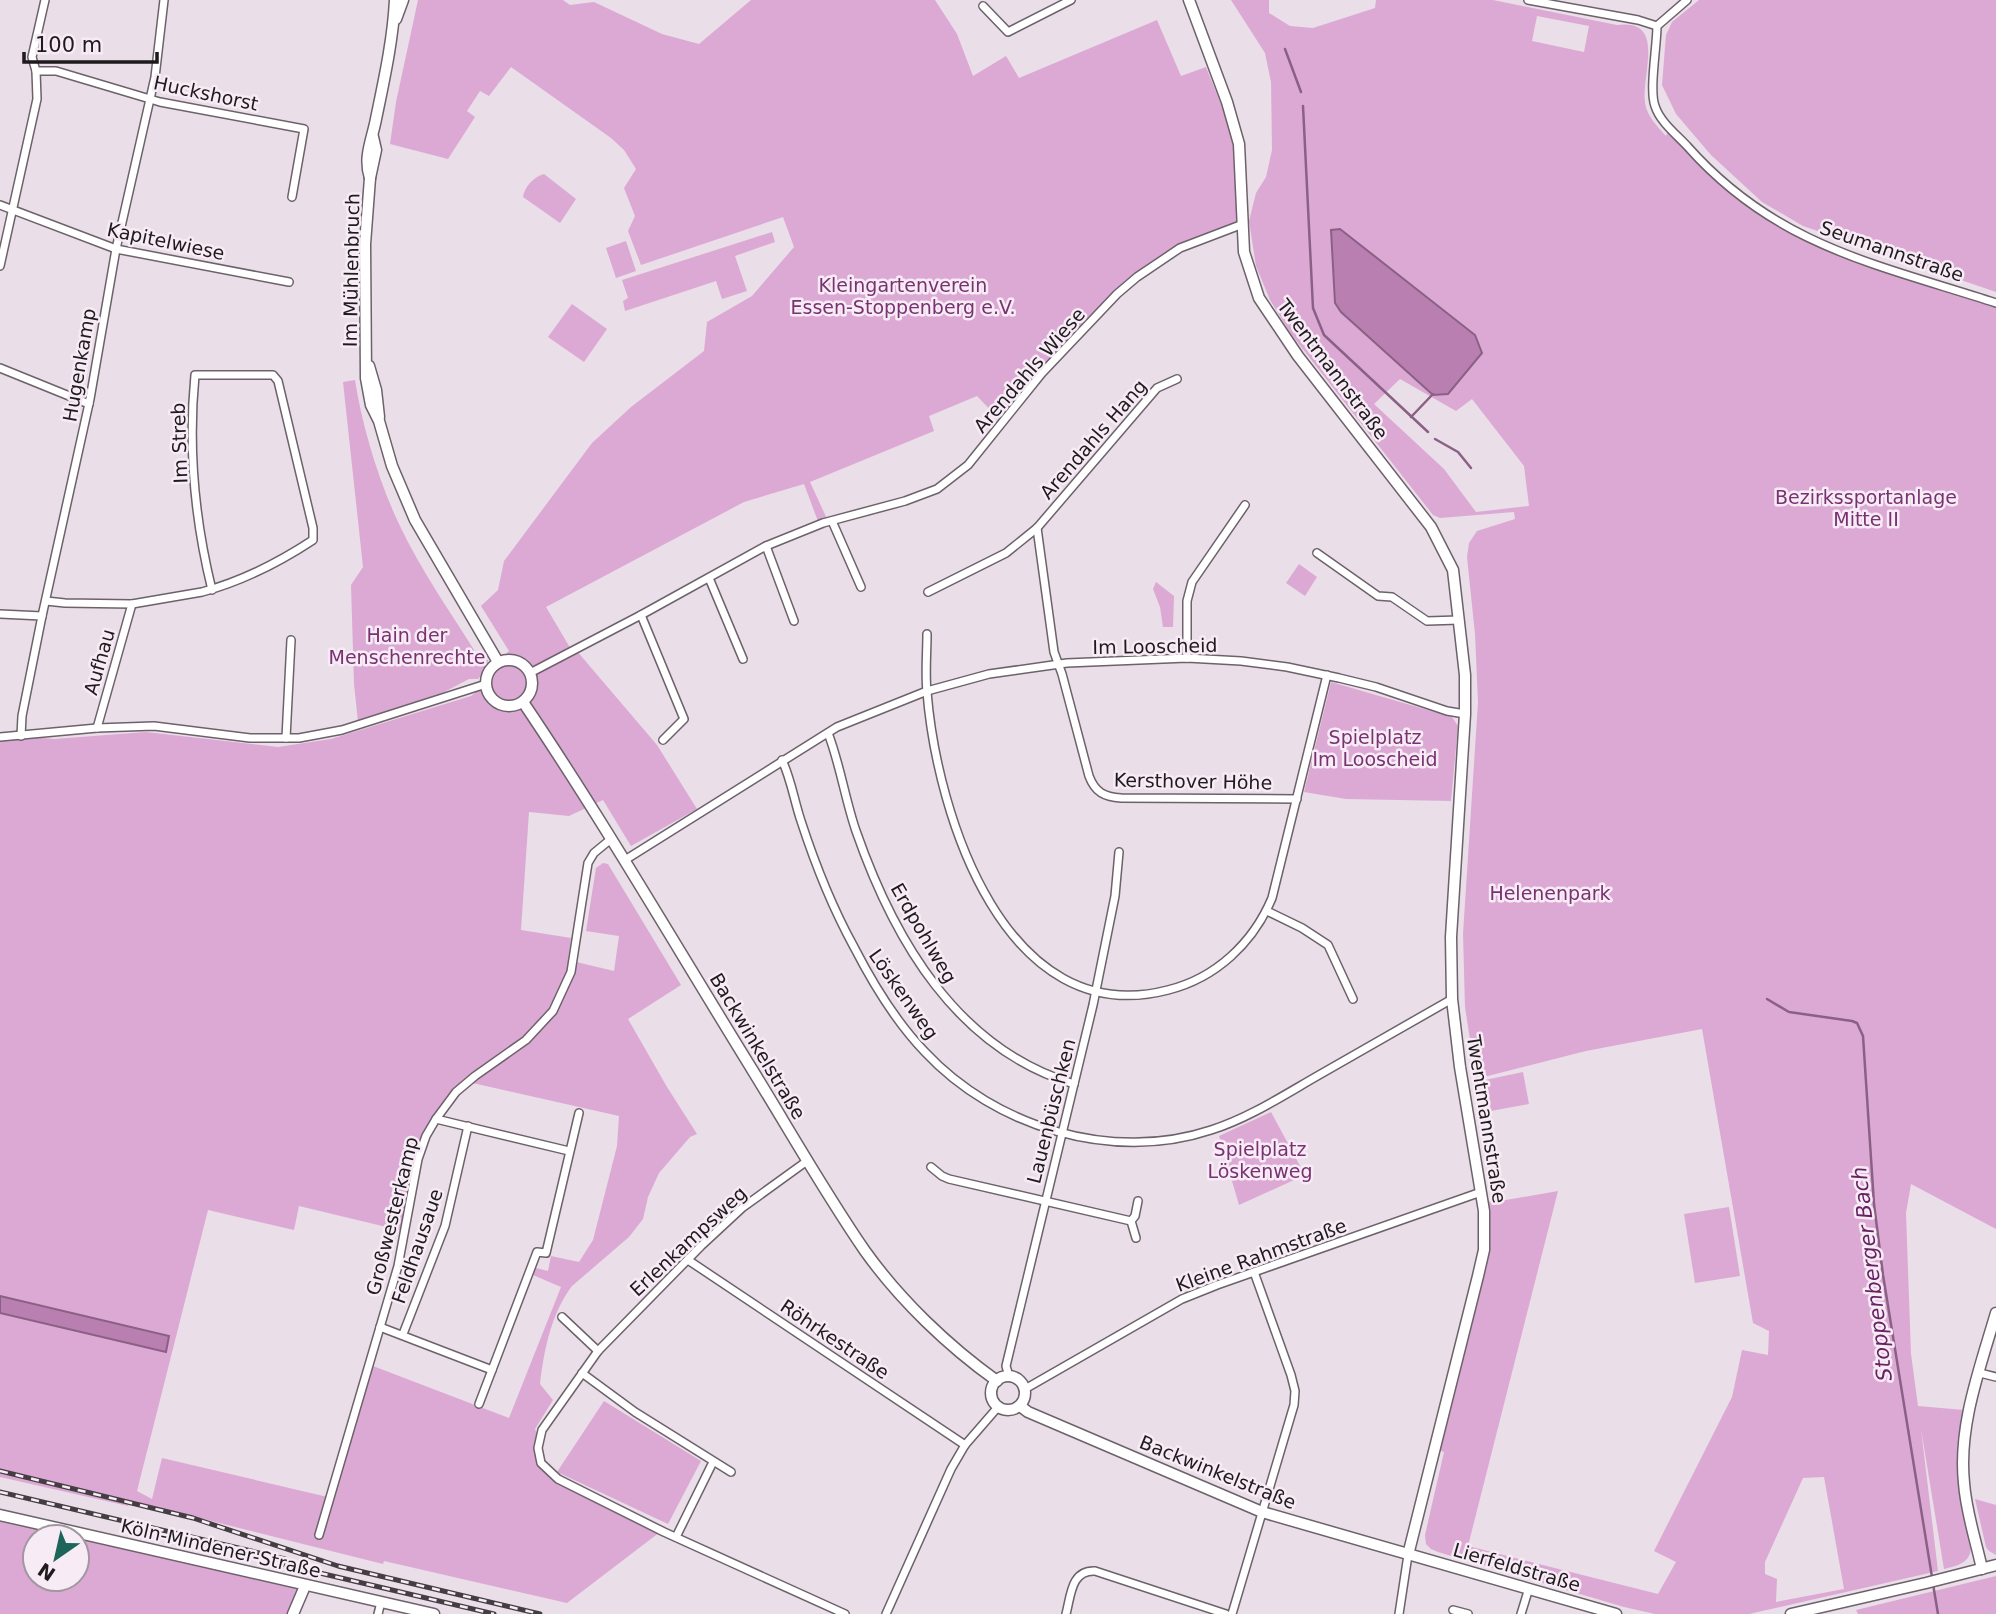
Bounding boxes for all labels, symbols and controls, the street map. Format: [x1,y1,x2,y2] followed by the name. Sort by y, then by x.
[24,21,158,65] scale bar
[35,33,102,57] text: 100 m
[152,71,260,115] street label: Huckshorst
[339,193,363,347] street label: Im Mühlenbruch
[1817,216,1967,286] street label: Seumannstraße
[105,218,227,264] street label: Kapitelwiese
[790,274,1016,318] park label: Kleingartenverein Essen-Stoppenberg e.V.
[1272,294,1393,443] street label: Twentmannstraße
[969,303,1089,437] street label: Arendahls Wiese
[58,306,100,424] street label: Hugenkamp
[1035,375,1151,503] street label: Arendahls Hang
[167,402,191,484] street label: Im Streb
[1775,486,1957,530] park label: Bezirkssportanlage Mitte II
[329,624,485,668] park label: Hain der Menschenrechte
[79,627,119,697] street label: Aufhau
[1092,634,1218,658] street label: Im Looscheid
[1312,726,1438,770] park label: Spielplatz Im Looscheid
[1114,769,1272,793] street label: Kersthover Höhe
[887,879,961,987] street label: Erdpohlweg
[1489,882,1611,904] park label: Helenenpark
[865,945,943,1043] street label: Löskenweg
[706,969,810,1123] street label: Backwinkelstraße
[1463,1032,1511,1205] street label: Twentmannstraße
[1022,1036,1080,1186] street label: Lauenbüschken
[362,1134,422,1298] street label: Großwesterkamp
[1207,1138,1313,1182] park label: Spielplatz Löskenweg
[1847,1165,1897,1383] water label: Stoppenberger Bach
[625,1181,751,1301] street label: Erlenkampsweg
[387,1186,447,1306] street label: Feldhausaue
[1173,1214,1349,1296] street label: Kleine Rahmstraße
[776,1295,894,1383] street label: Röhrkestraße
[1137,1431,1299,1513] street label: Backwinkelstraße
[119,1514,323,1582] street label: Köln-Mindener-Straße
[21,1523,91,1593] north arrow
[1451,1538,1583,1596] street label: Lierfeldstraße
[34,1559,59,1586] text: N

